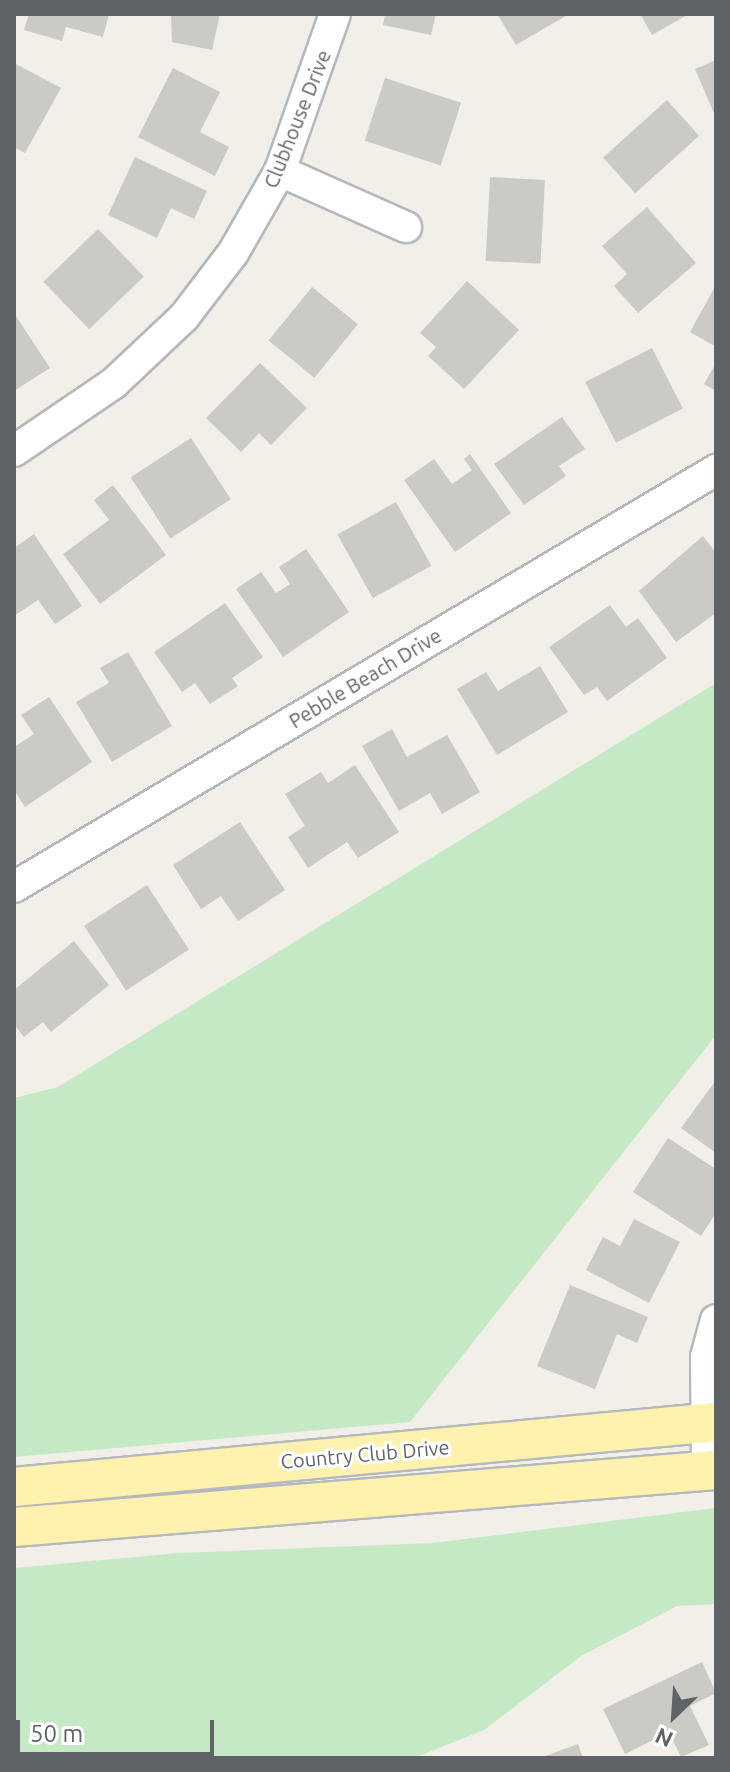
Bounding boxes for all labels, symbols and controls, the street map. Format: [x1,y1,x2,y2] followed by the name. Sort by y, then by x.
[258,46,336,192] street label: Clubhouse Drive
[284,623,446,733] street label: Pebble Beach Drive
[280,1435,450,1473] street label: Country Club Drive
[634,1676,714,1756] north arrow
[20,1704,218,1754] scale bar
[30,1720,83,1747] text: 50 m
[651,1723,676,1753] text: N

